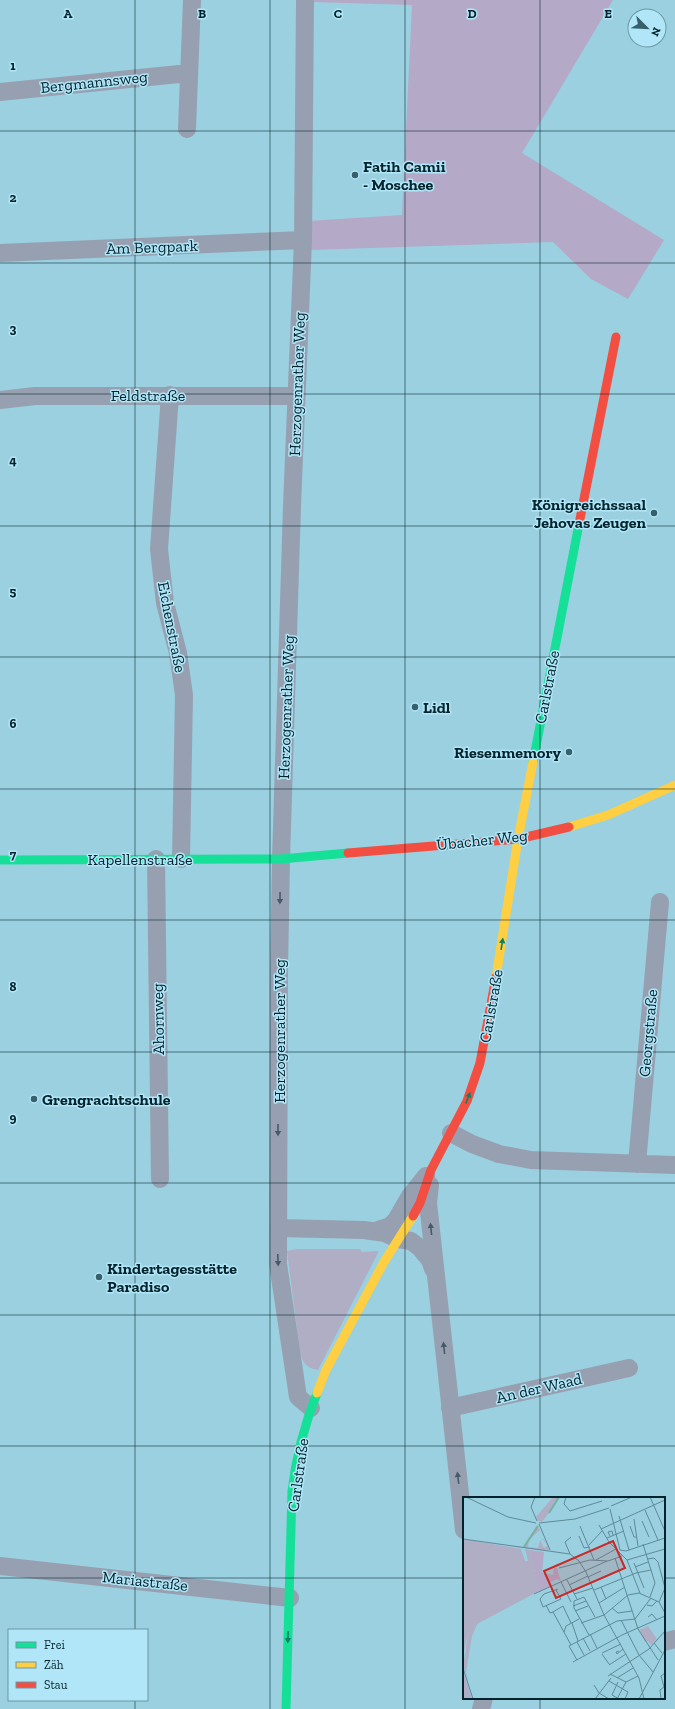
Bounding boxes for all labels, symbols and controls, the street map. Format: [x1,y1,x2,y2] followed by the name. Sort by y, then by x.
[64,6,73,21] text: A
[198,6,206,21] text: B
[334,6,342,21] text: C
[467,6,477,21] text: D
[604,6,612,21] text: E
[627,8,667,48] north arrow
[648,25,663,39] text: N
[10,58,16,73] text: 1
[39,67,149,97] street label: Bergmannsweg
[363,157,446,194] place label: Fatih Camii - Moschee
[350,170,360,180] marker: Fatih Camii - Moschee
[10,190,17,205] text: 2
[106,236,199,258] street label: Am Bergpark
[285,311,309,456] street label: Herzogenrather Weg
[10,321,17,336] text: 3
[111,386,185,405] street label: Feldstraße
[9,453,17,468] text: 4
[532,495,646,532] place label: Königreichssaal Jehovas Zeugen
[649,508,659,518] marker: Königreichssaal Jehovas Zeugen
[154,580,190,674] street label: Eichenstraße
[10,584,17,599] text: 5
[274,634,298,779] street label: Herzogenrather Weg
[531,649,563,725] street label: Carlstraße
[423,698,451,717] place label: Lidl
[410,702,420,712] marker: Lidl
[10,716,17,731] text: 6
[454,743,562,762] place label: Riesenmemory
[564,747,574,757] marker: Riesenmemory
[435,826,529,854] street label: Übacher Weg
[10,847,17,862] text: 7
[88,850,192,869] street label: Kapellenstraße
[277,892,283,905] one-way arrow
[499,938,505,950] one-way arrow
[270,959,289,1103] street label: Herzogenrather Weg
[475,968,507,1044] street label: Carlstraße
[9,979,17,994] text: 8
[148,983,168,1055] street label: Ahornweg
[635,989,661,1077] street label: Georgstraße
[42,1090,171,1109] place label: Grengrachtschule
[465,1092,471,1104] one-way arrow
[29,1094,39,1104] marker: Grengrachtschule
[10,1110,17,1125] text: 9
[275,1124,281,1137] one-way arrow
[428,1223,434,1235] one-way arrow
[275,1254,282,1266] one-way arrow
[107,1259,237,1296] place label: Kindertagesstätte Paradiso
[94,1272,104,1282] marker: Kindertagesstätte Paradiso
[440,1342,447,1354] one-way arrow
[494,1369,584,1407] street label: An der Waad
[283,1437,313,1513] street label: Carlstraße
[455,1472,461,1484] one-way arrow
[463,1497,665,1699] inset map
[101,1567,189,1595] street label: Mariastraße
[8,1629,148,1701] legend
[285,1631,292,1643] one-way arrow
[44,1638,65,1652] text: Frei
[44,1658,64,1672] text: Zäh
[44,1678,68,1692] text: Stau

